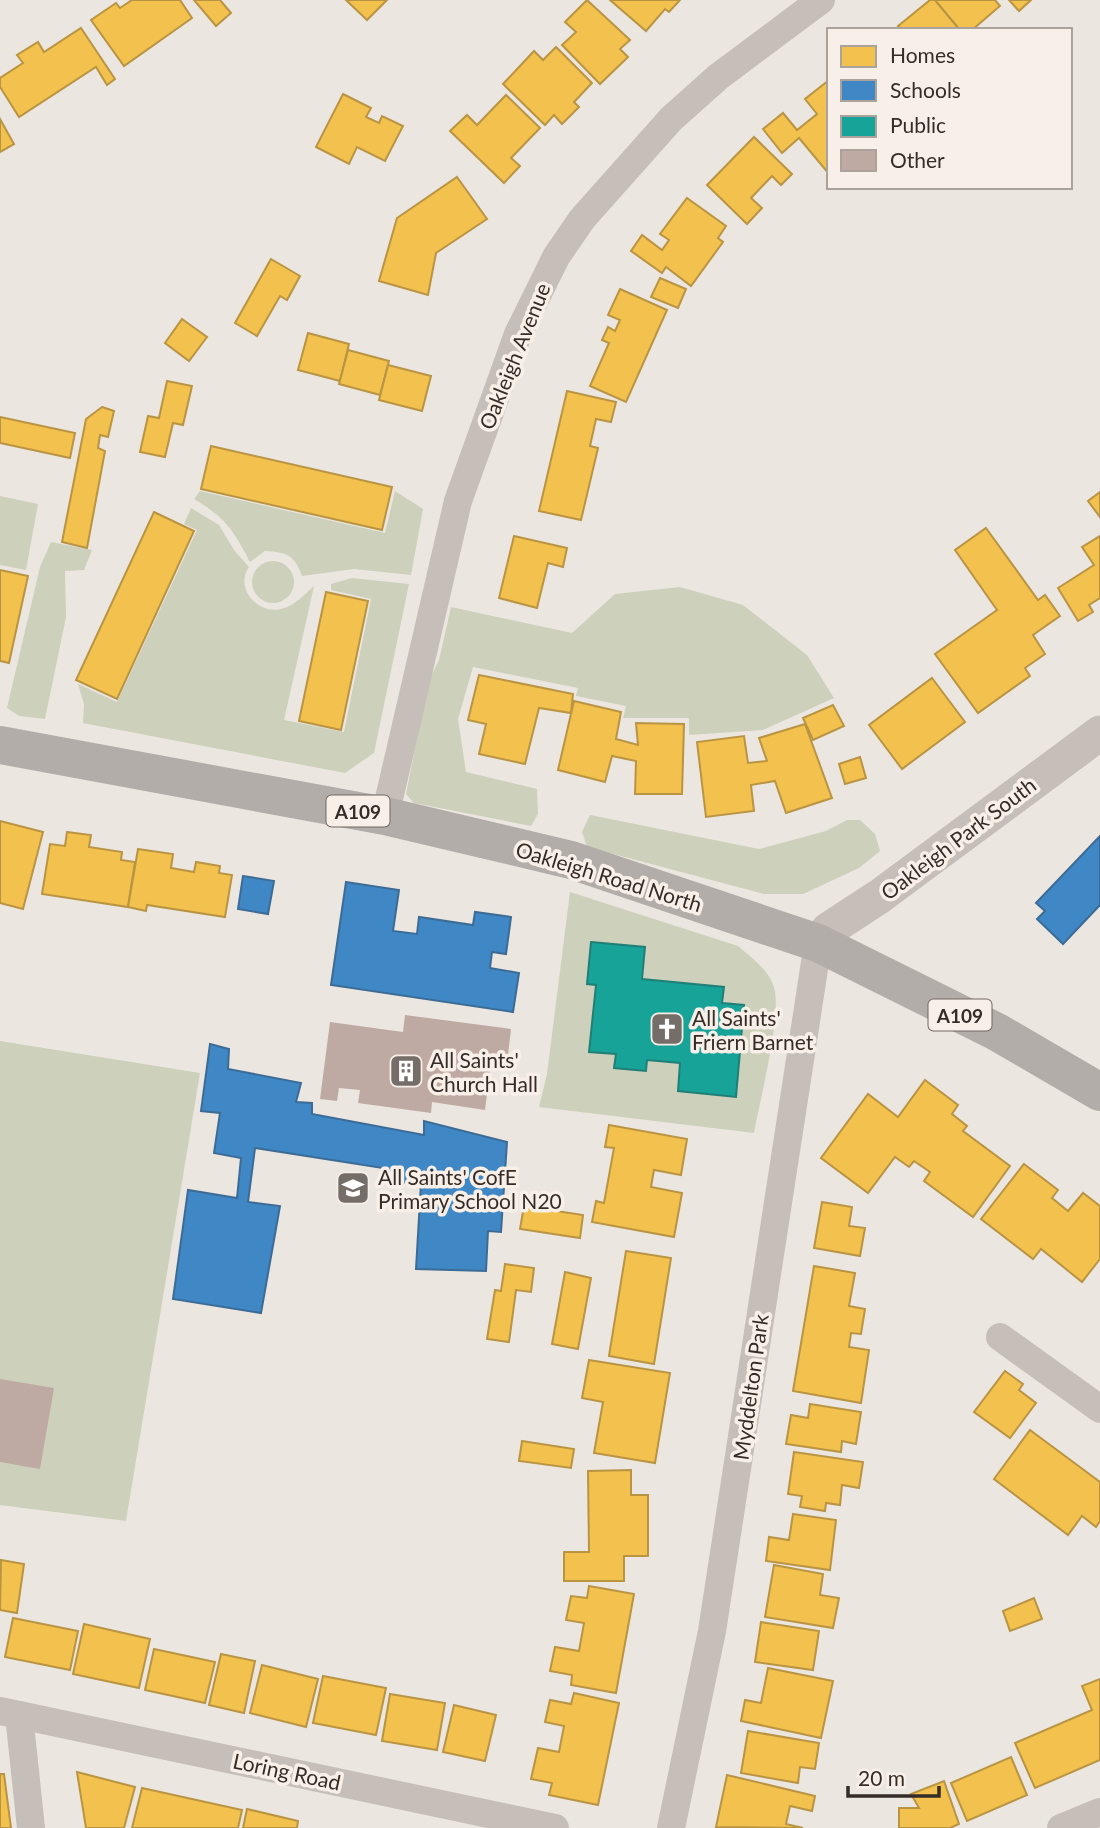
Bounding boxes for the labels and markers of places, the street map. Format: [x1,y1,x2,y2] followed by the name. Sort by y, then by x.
[692,1005,814,1054] place label: All Saints' Friern Barnet
[648,1010,686,1048] church icon: All Saints' Friern Barnet
[430,1047,538,1096] place label: All Saints' Church Hall
[387,1052,425,1090] building icon: All Saints' Church Hall
[378,1164,562,1213] place label: All Saints' CofE Primary School N20
[334,1169,372,1207] school or university icon: All Saints' CofE Primary School N20

